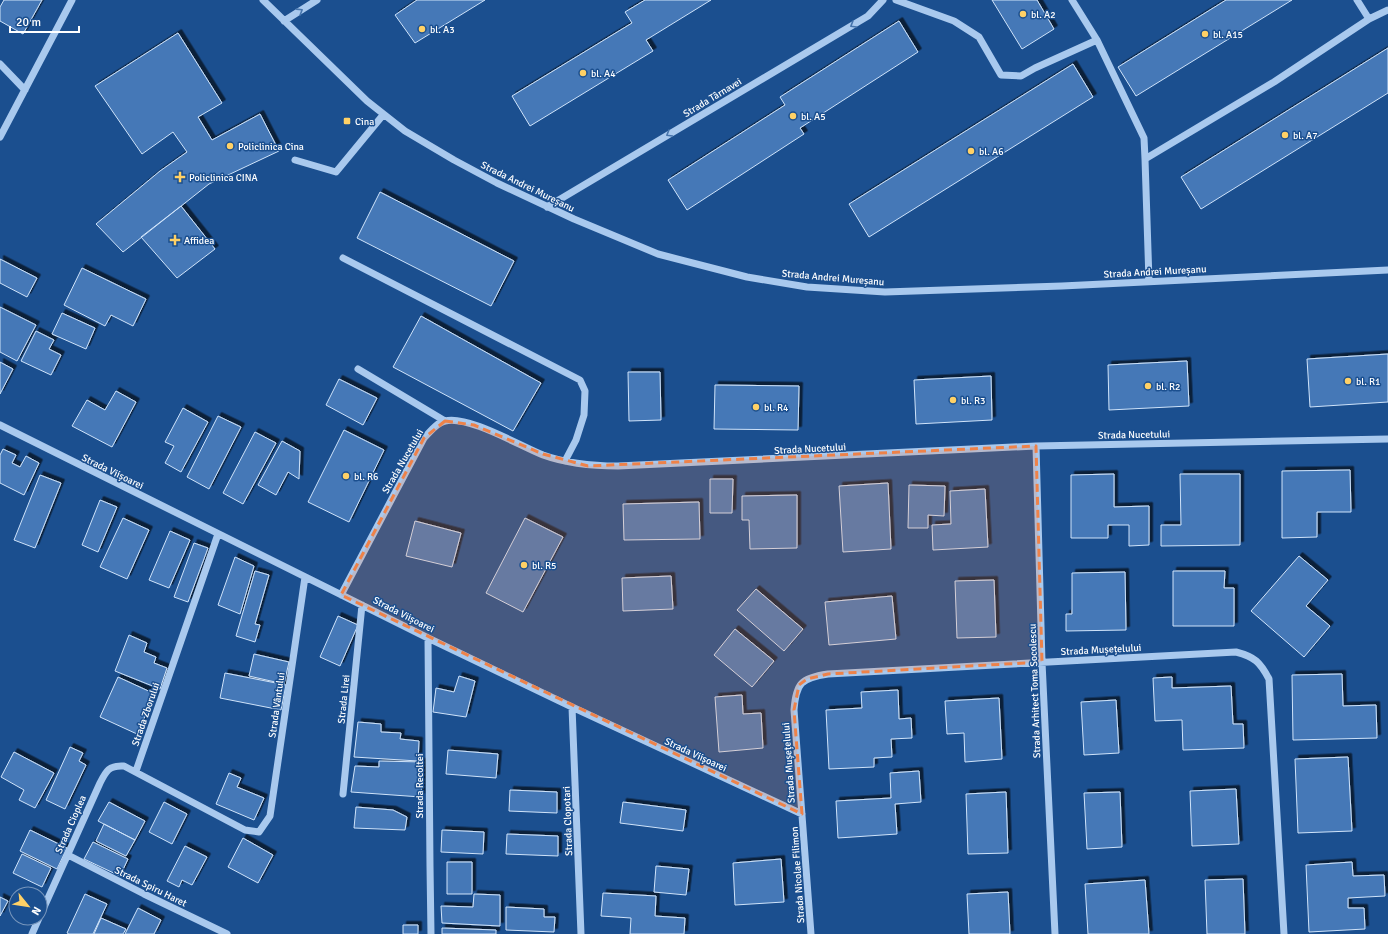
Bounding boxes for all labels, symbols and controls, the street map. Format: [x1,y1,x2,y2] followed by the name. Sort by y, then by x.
[10,8,79,34] scale bar
[296,8,303,15] one-way arrow
[1018,9,1028,19] marker: bl. A2
[1031,9,1056,21] place label: bl. A2
[16,15,41,30] text: 20 m
[850,20,857,27] one-way arrow
[417,24,427,34] marker: bl. A3
[430,24,455,36] place label: bl. A3
[1200,29,1210,39] marker: bl. A15
[1213,29,1243,41] place label: bl. A15
[578,68,588,78] marker: bl. A4
[591,68,616,80] place label: bl. A4
[681,76,744,120] street label: Strada Târnavei
[788,111,798,121] marker: bl. A5
[801,111,826,123] place label: bl. A5
[342,116,352,126] marker: Cina
[355,116,374,128] place label: Cina
[666,130,673,137] one-way arrow
[1280,130,1290,140] marker: bl. A7
[1293,130,1318,142] place label: bl. A7
[225,141,235,151] marker: Policlinica Cina
[238,141,304,153] place label: Policlinica Cina
[966,146,976,156] marker: bl. A6
[979,146,1004,158] place label: bl. A6
[479,159,576,215] street label: Strada Andrei Mureșanu
[174,171,186,183] marker: Policlinica CINA
[189,172,258,184] place label: Policlinica CINA
[169,234,181,246] marker: Affidea
[184,235,214,247] place label: Affidea
[1103,263,1207,281] street label: Strada Andrei Mureșanu
[781,268,885,288] street label: Strada Andrei Mureșanu
[1343,376,1353,386] marker: bl. R1
[1356,376,1380,388] place label: bl. R1
[1143,381,1153,391] marker: bl. R2
[1156,381,1180,393] place label: bl. R2
[948,395,958,405] marker: bl. R3
[961,395,985,407] place label: bl. R3
[751,402,761,412] marker: bl. R4
[764,402,789,414] place label: bl. R4
[380,427,426,496] street label: Strada Nucetului
[1098,428,1170,442] street label: Strada Nucetului
[774,441,846,457] street label: Strada Nucetului
[80,452,145,492] street label: Strada Viișoarei
[341,471,351,481] marker: bl. R6
[354,471,378,483] place label: bl. R6
[519,560,529,570] marker: bl. R5
[532,560,556,572] place label: bl. R5
[371,594,436,636] street label: Strada Viișoarei
[1027,624,1043,758] street label: Strada Arhitect Toma Socolescu
[1060,642,1142,658] street label: Strada Mușețelului
[266,672,288,739] street label: Strada Vântului
[335,674,353,724] street label: Strada Lirei
[129,681,162,748] street label: Strada Zborului
[780,722,798,804] street label: Strada Mușețelului
[663,735,729,775] street label: Strada Viișoarei
[414,754,426,818] street label: Strada Recoltei
[561,786,575,856] street label: Strada Clopotari
[53,793,89,855] street label: Strada Cioplea
[789,826,807,924] street label: Strada Nicolae Filimon
[112,864,189,910] street label: Strada Spiru Haret
[8,886,48,926] north arrow
[29,904,44,917] text: N

